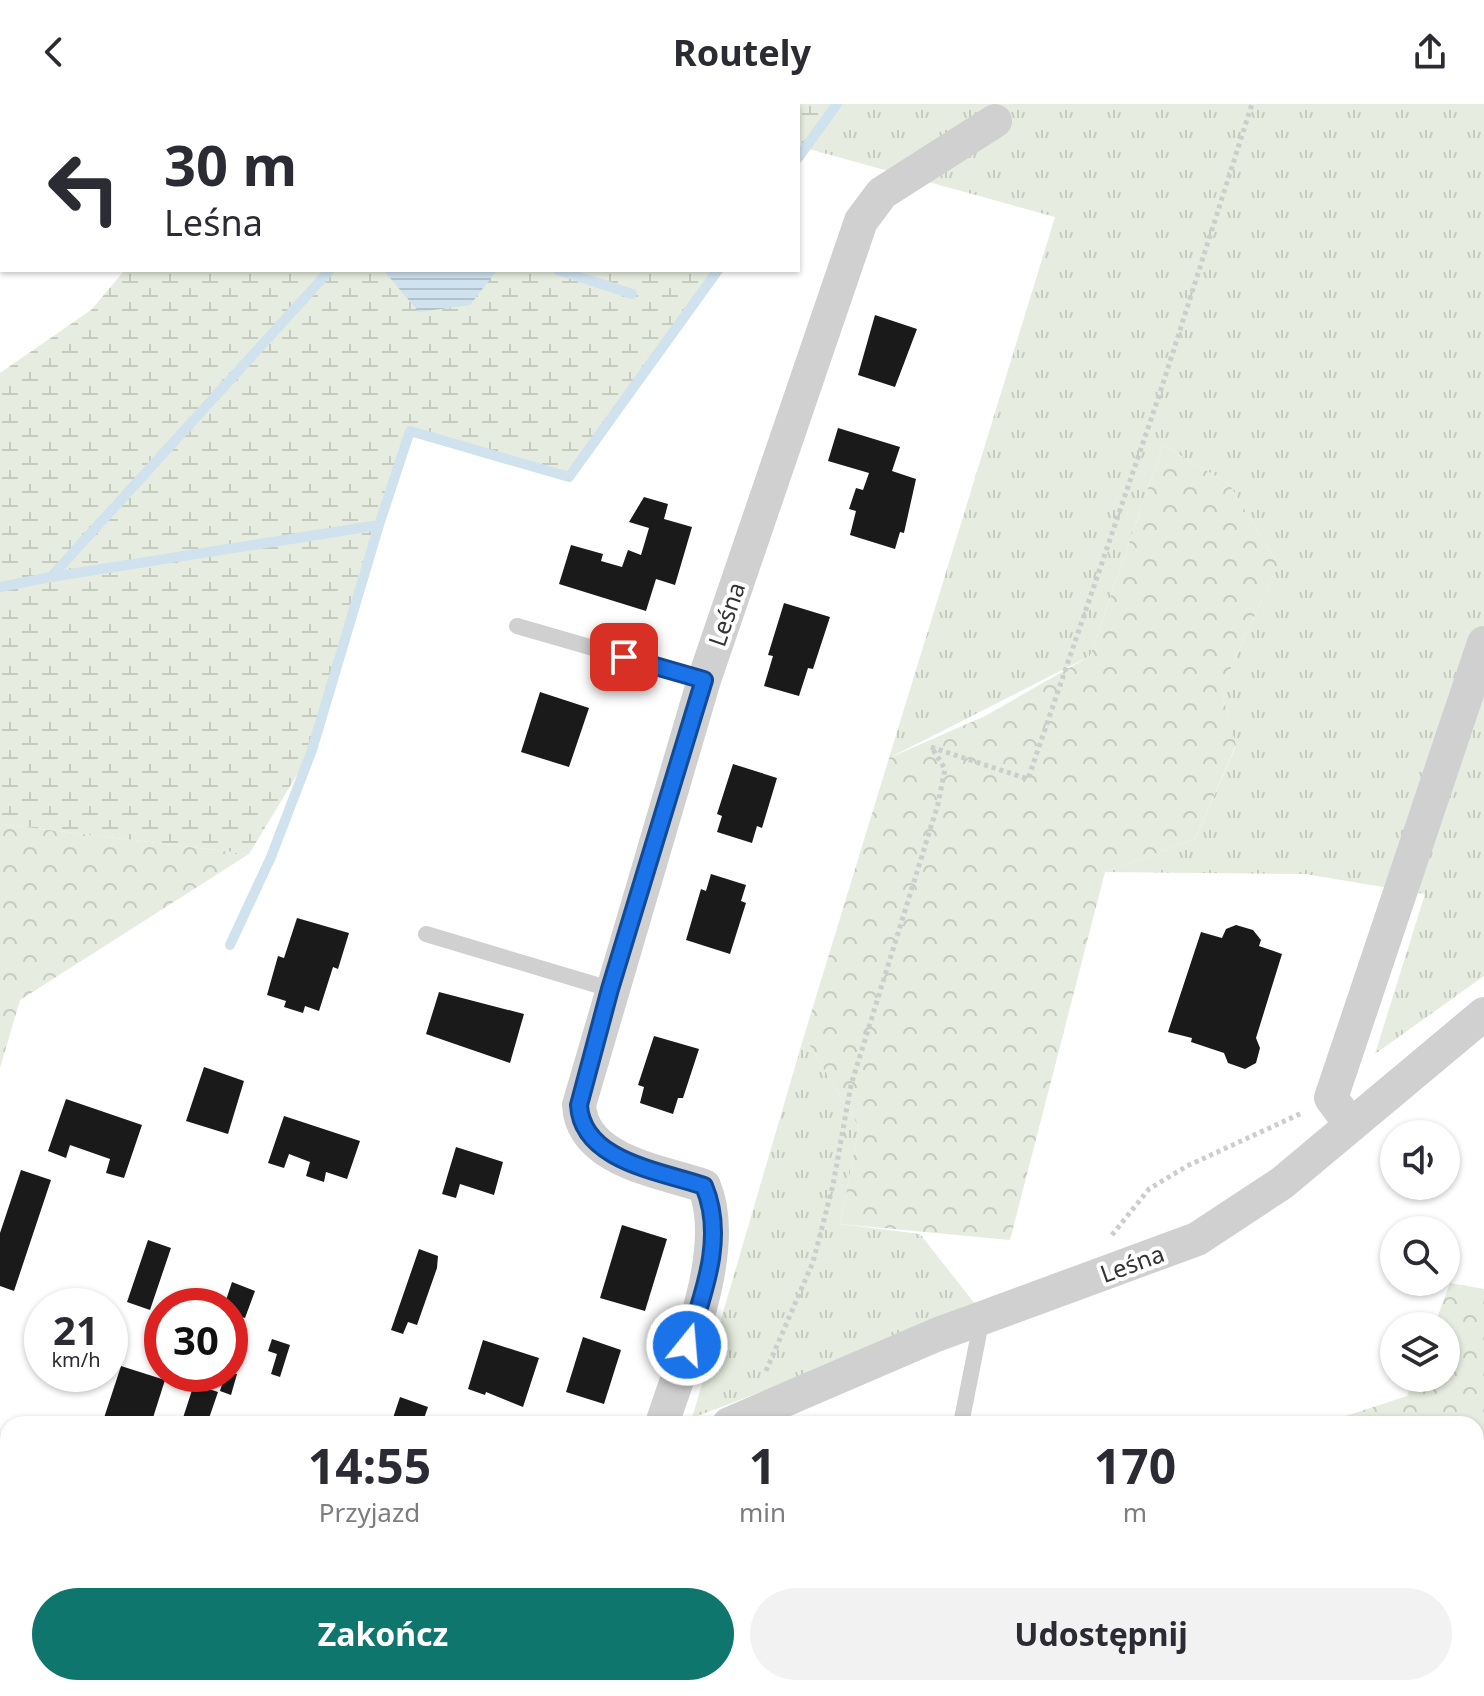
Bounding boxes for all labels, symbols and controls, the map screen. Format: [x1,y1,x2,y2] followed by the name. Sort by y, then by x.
[673,28,811,77] text: Routely
[32,30,76,74] icon: back
[1408,30,1452,74] icon: share
[164,126,297,202] text: 30 m
[32,136,136,240] icon: left
[164,198,263,247] text: Leśna
[700,577,752,651] street label: Leśna
[590,623,658,691] pin
[602,635,646,679] icon: arrive
[1380,1120,1460,1392] map controls
[1380,1120,1460,1200] button: sound
[1380,1216,1460,1296] button: search
[1095,1236,1169,1290] street label: Leśna
[144,1288,248,1392] speed limit sign: 30
[53,1302,99,1357] text: 21
[645,1303,729,1387] position arrow
[1380,1312,1460,1392] button: layers
[51,1346,101,1373] text: km/h
[308,1433,431,1498] text: 14:55
[749,1433,776,1498] text: 1
[1094,1433,1176,1498] text: 170
[319,1494,420,1530] text: Przyjazd
[739,1494,786,1530] text: min
[1123,1494,1147,1530] text: m
[32,1588,734,1680] button: Zakończ
[750,1588,1452,1680] button: Udostępnij

